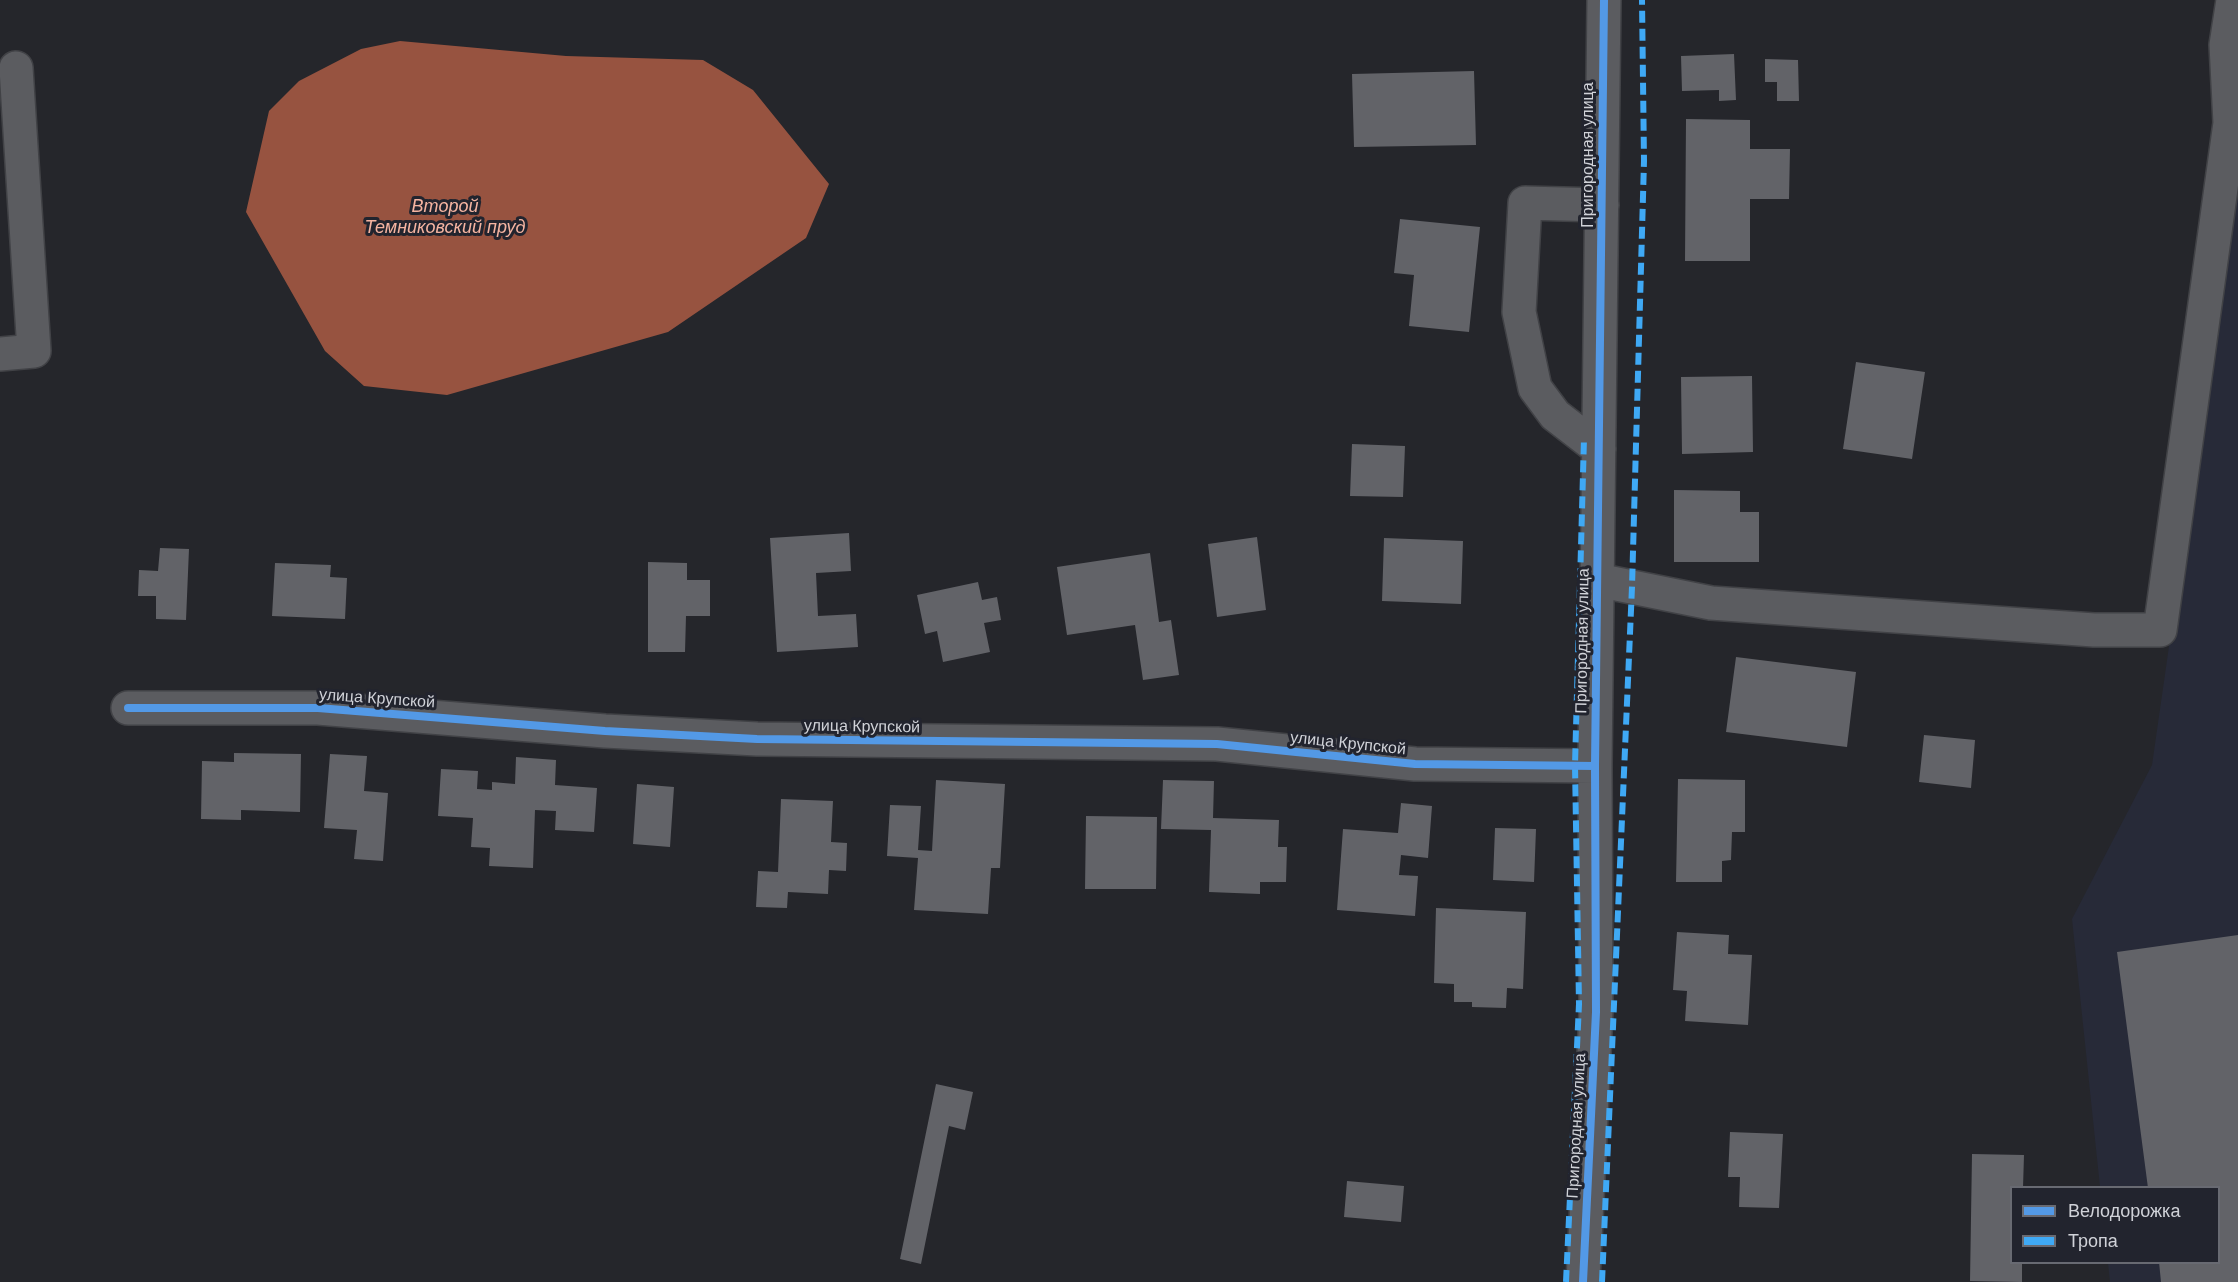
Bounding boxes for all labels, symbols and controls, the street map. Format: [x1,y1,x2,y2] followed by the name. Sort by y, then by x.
[1579,82,1599,228] street label: Пригородная улица
[365,196,525,238] water label: Второй Темниковский пруд
[1572,568,1594,714] street label: Пригородная улица
[318,685,436,713] street label: улица Крупской
[804,716,920,738] street label: улица Крупской
[1289,728,1407,760] street label: улица Крупской
[1564,1053,1590,1199] street label: Пригородная улица
[2010,1186,2220,1264] legend
[2068,1201,2180,1221] text: Велодорожка
[2068,1231,2118,1251] text: Тропа

